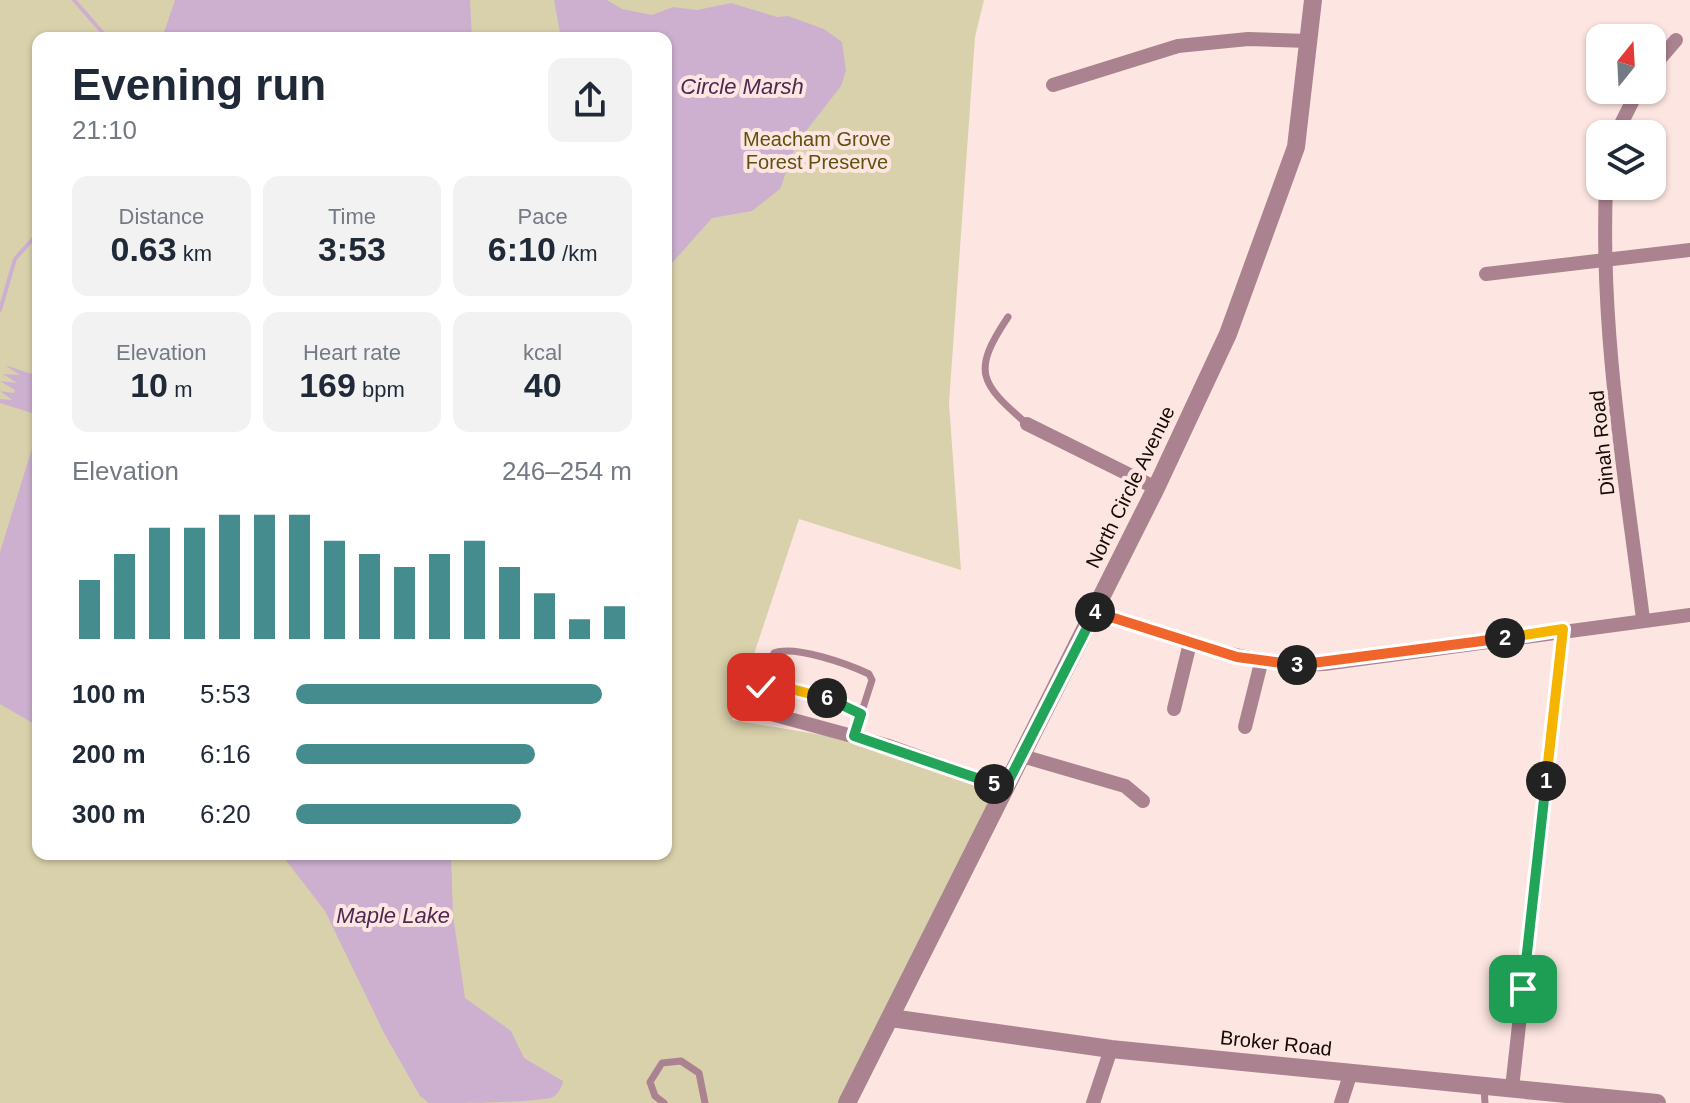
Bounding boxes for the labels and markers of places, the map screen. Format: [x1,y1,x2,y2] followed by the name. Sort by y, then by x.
[1075,592,1115,632] pin: 4
[1485,618,1525,658] pin: 2
[1277,645,1317,685] pin: 3
[727,653,795,721] pin
[807,678,847,718] pin: 6
[1526,761,1566,801] pin: 1
[974,764,1014,804] pin: 5
[1489,955,1557,1023] pin

